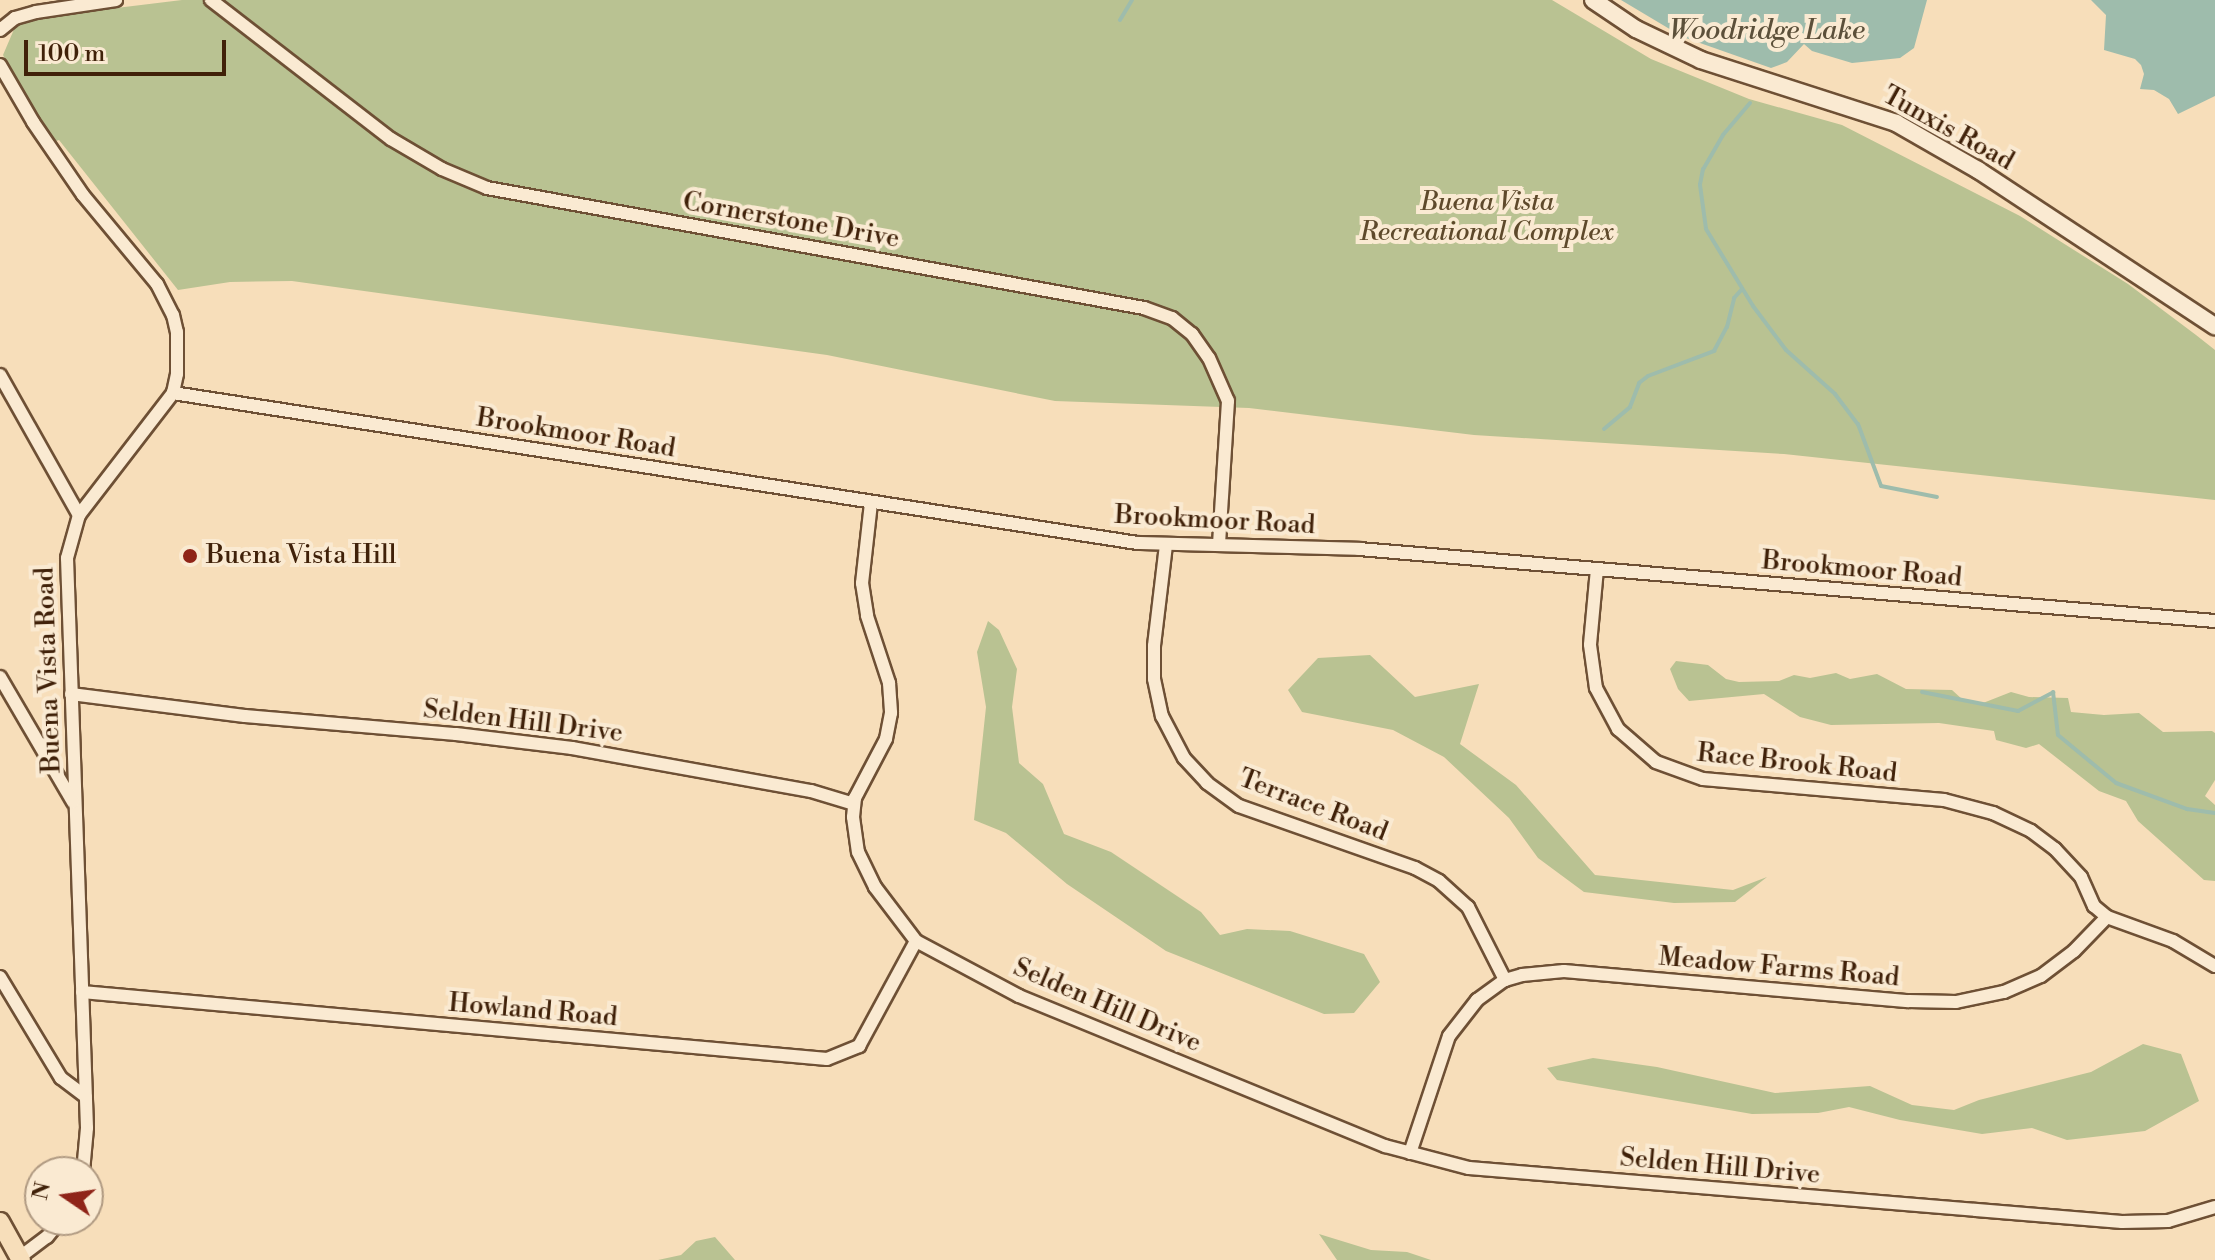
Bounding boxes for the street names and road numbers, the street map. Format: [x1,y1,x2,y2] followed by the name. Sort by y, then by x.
[1877,80,2019,178] street label: Tunxis Road
[680,187,902,255] street label: Cornerstone Drive
[474,403,678,465] street label: Brookmoor Road
[1114,500,1316,542] street label: Brookmoor Road
[1761,546,1963,594] street label: Brookmoor Road
[30,567,68,773] street label: Buena Vista Road
[421,694,625,750] street label: Selden Hill Drive
[1695,738,1899,790] street label: Race Brook Road
[1234,763,1392,849] street label: Terrace Road
[1657,942,1901,994] street label: Meadow Farms Road
[1008,952,1206,1060] street label: Selden Hill Drive
[447,988,619,1034] street label: Howland Road
[1619,1143,1821,1191] street label: Selden Hill Drive

